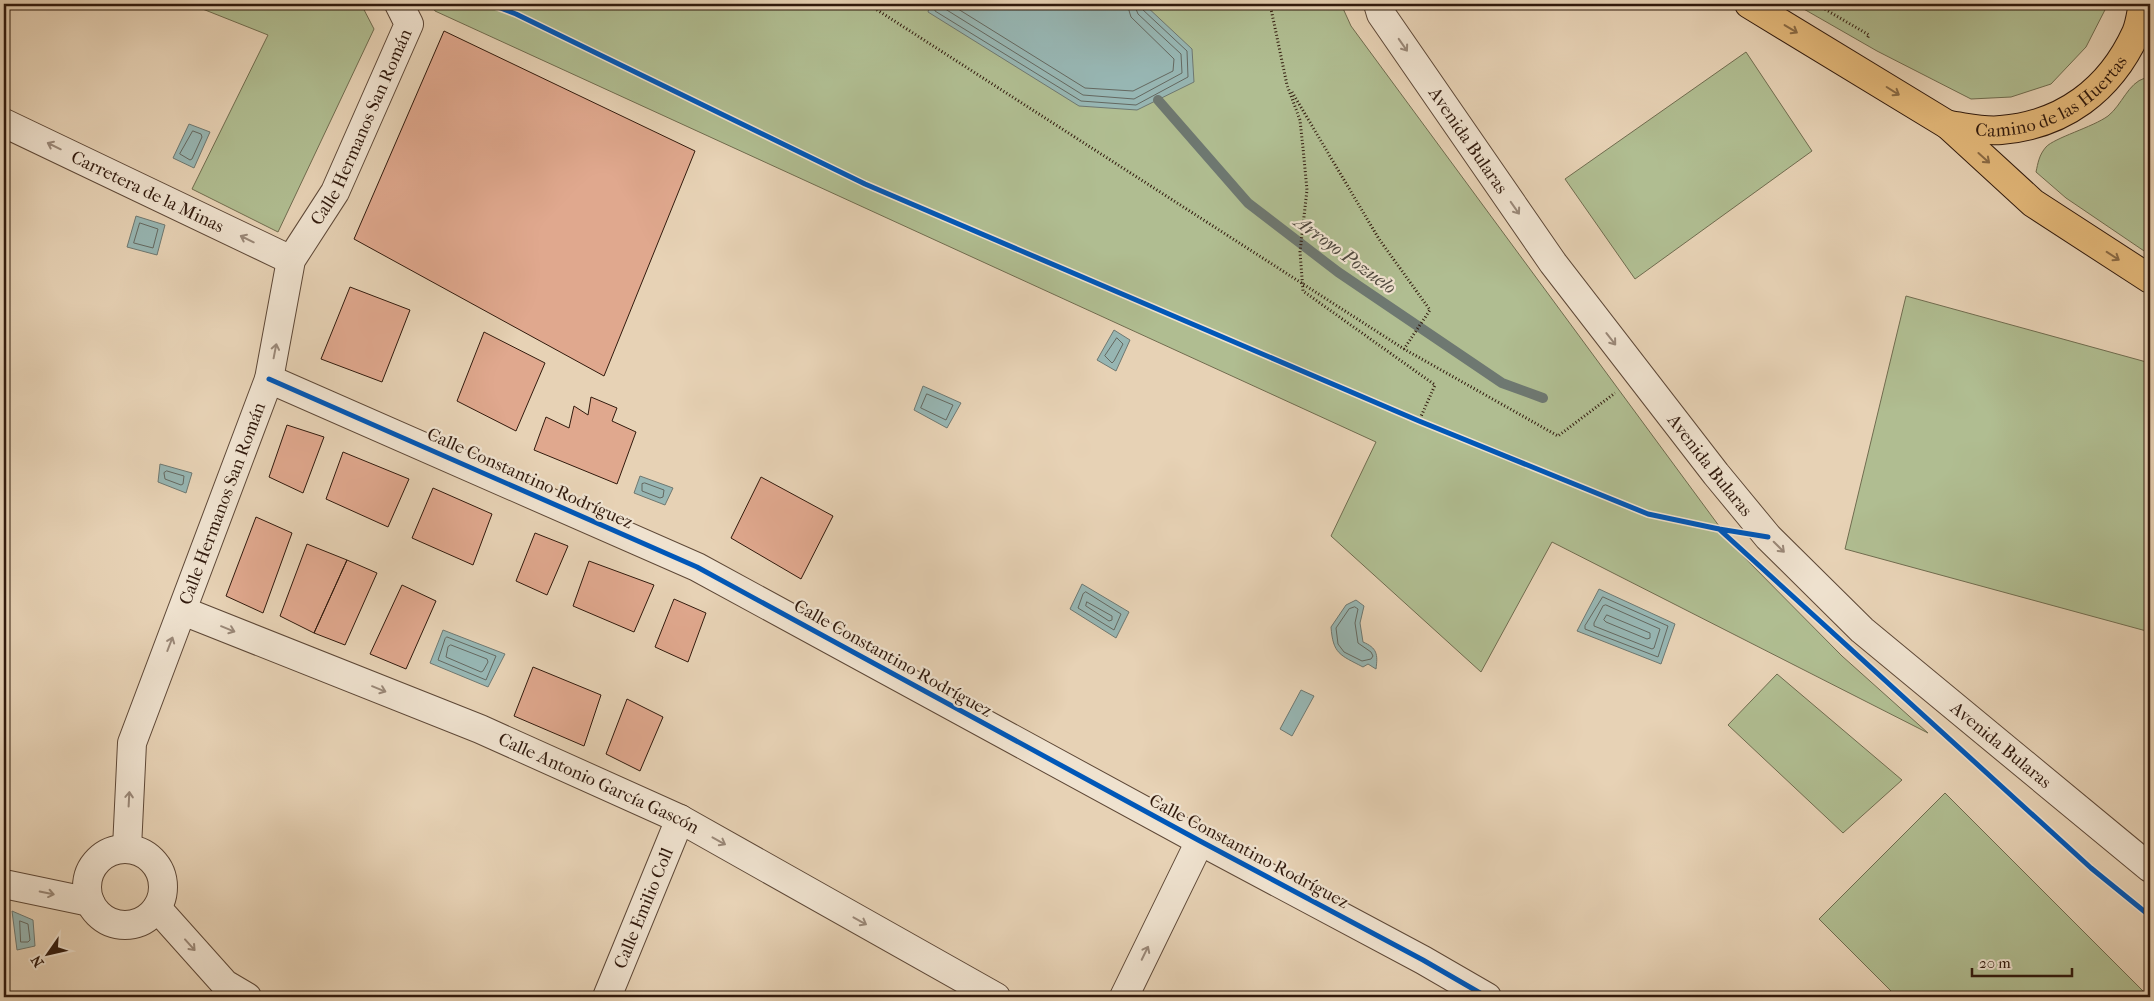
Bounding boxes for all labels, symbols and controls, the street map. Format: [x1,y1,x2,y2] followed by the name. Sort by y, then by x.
[1784,24,1798,34] one-way arrow
[306,25,417,229] street label: Calle Hermanos San Román
[1398,38,1408,52] one-way arrow
[1974,52,2132,142] street label: Camino de las Huertas
[1423,83,1512,198] street label: Avenida Bularas
[1886,86,1900,96] one-way arrow
[46,141,61,151] one-way arrow
[68,147,227,237] street label: Carretera de la Minas
[1978,152,1991,164] one-way arrow
[1510,201,1520,215] one-way arrow
[1289,210,1400,299] water label: Arroyo Pozuelo
[240,234,255,244] one-way arrow
[2106,251,2120,261] one-way arrow
[1606,332,1617,345] one-way arrow
[270,343,280,359] one-way arrow
[175,399,270,608] street label: Calle Hermanos San Román
[1662,409,1757,521] street label: Avenida Bularas
[424,424,636,533] street label: Calle Constantino Rodríguez
[1772,541,1785,553] one-way arrow
[790,595,995,722] street label: Calle Constantino Rodríguez
[220,625,235,634] one-way arrow
[166,637,175,652] one-way arrow
[371,685,386,694] one-way arrow
[1945,697,2056,793] street label: Avenida Bularas
[495,729,703,839] street label: Calle Antonio García Gascón
[1145,790,1352,913] street label: Calle Constantino Rodríguez
[125,792,134,808] one-way arrow
[711,836,726,846] one-way arrow
[610,845,678,972] street label: Calle Emilio Coll
[38,889,54,899] one-way arrow
[853,916,868,926] one-way arrow
[22,928,72,978] north arrow
[184,938,196,951] one-way arrow
[1141,946,1151,961] one-way arrow
[1972,946,2072,978] scale bar
[27,952,48,970] text: N
[1979,954,2011,972] text: 20 m

